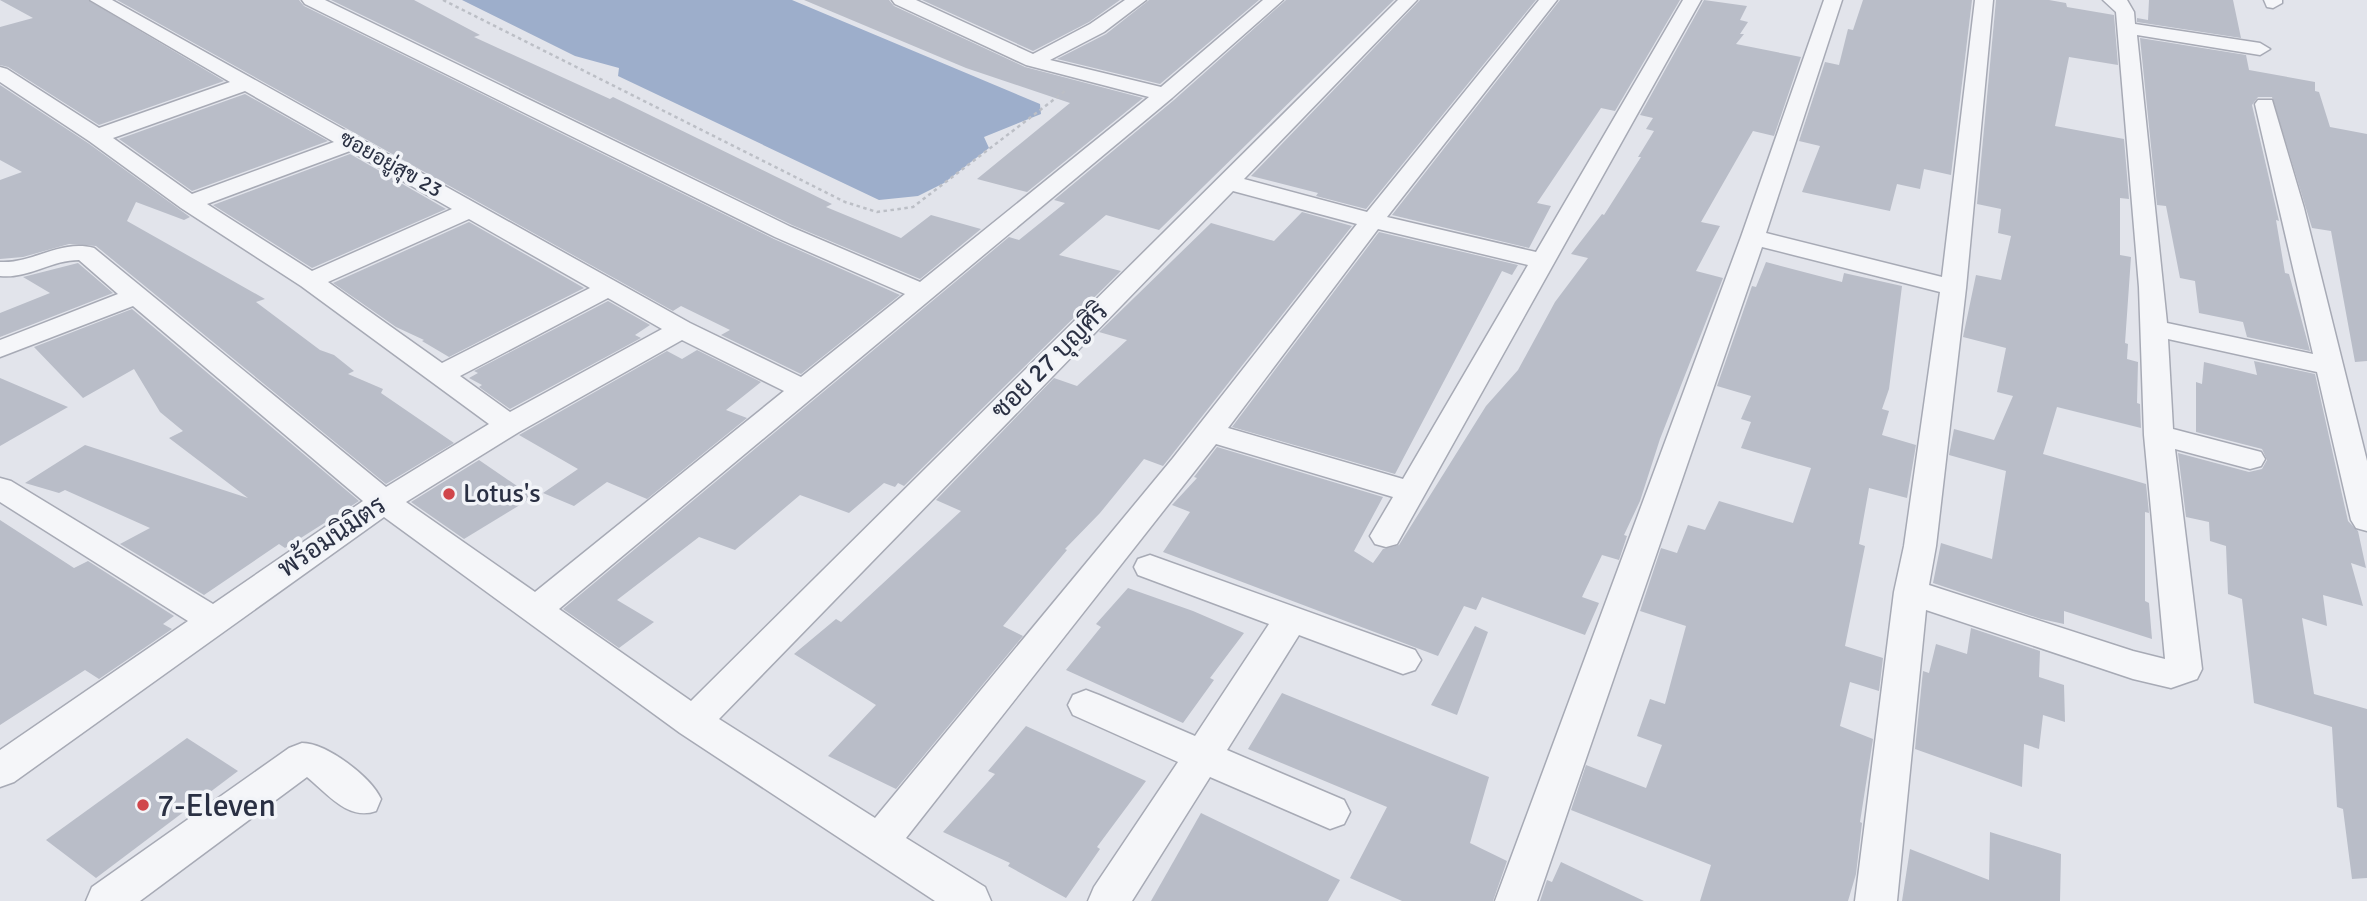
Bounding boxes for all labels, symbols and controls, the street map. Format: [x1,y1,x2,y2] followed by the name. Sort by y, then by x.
[334,125,447,205] street label: ซอยอยู่สุข 23
[985,296,1116,427] street label: ซอย 27 บุญศิริ
[463,478,541,510] place label: Lotus's
[441,486,457,502] marker: Lotus's
[271,488,392,585] street label: พร้อมนิมิตร
[157,786,276,825] place label: 7-Eleven
[135,797,151,813] marker: 7-Eleven

